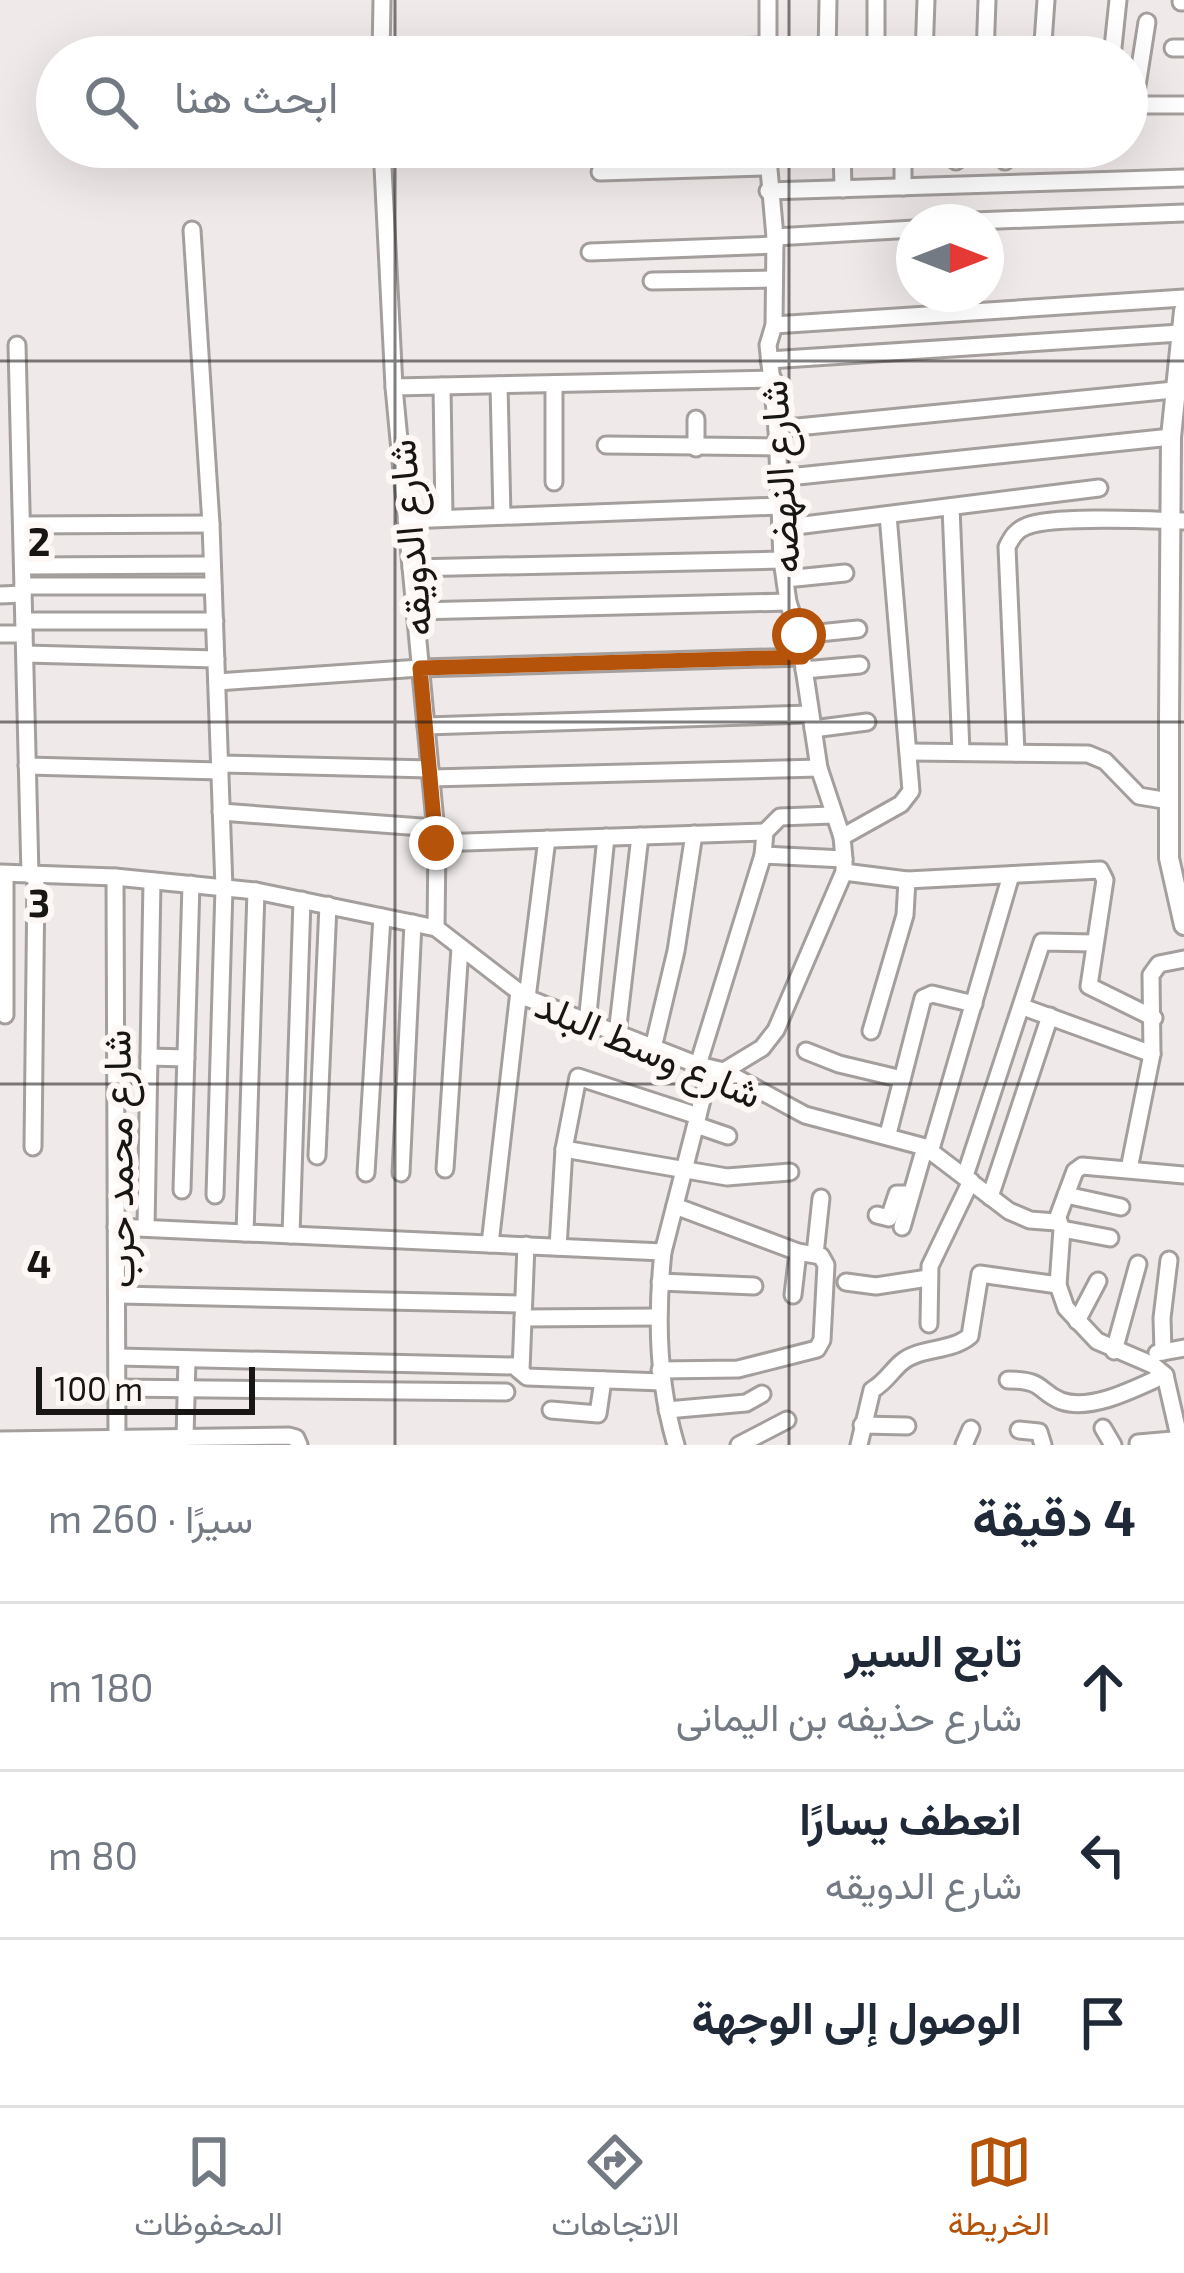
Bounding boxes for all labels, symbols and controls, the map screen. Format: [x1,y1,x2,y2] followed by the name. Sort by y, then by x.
[36,36,1148,168] search box
[174,68,338,122] text: ابحث هنا
[78,69,144,135] icon: search
[896,204,1004,312] north arrow
[748,378,813,575] street label: شارع النهضه
[376,437,445,638] street label: شارع الدويقه
[28,517,50,564] text: 2
[772,608,826,662] route start
[409,816,463,870] route end
[28,878,50,925] text: 3
[527,979,769,1121] street label: شارع وسط البلد
[91,1029,148,1289] street label: شارع محمد حرب
[27,1239,51,1286] text: 4
[36,1361,255,1414] scale bar
[54,1368,143,1408] text: 100 m
[972,1485,1136,1546] text: 4 دقيقة
[48,1494,253,1541] text: سيرًا · 260 m
[844,1622,1022,1676] text: تابع السير
[1070,1654,1136,1720] icon: ahead
[48,1663,154,1710] text: 180 m
[676,1692,1022,1739] text: شارع حذيفه بن اليمانى
[799,1790,1022,1844] text: انعطف يسارًا
[1070,1822,1136,1888] icon: left
[48,1831,138,1878] text: 80 m
[825,1860,1022,1907] text: شارع الدويقه
[691,1989,1022,2043] text: الوصول إلى الوجهة
[1070,1990,1136,2056] icon: arrive
[134,2129,283,2253] tab: المحفوظات
[551,2129,679,2253] tab: الاتجاهات
[948,2129,1050,2253] tab: الخريطة

